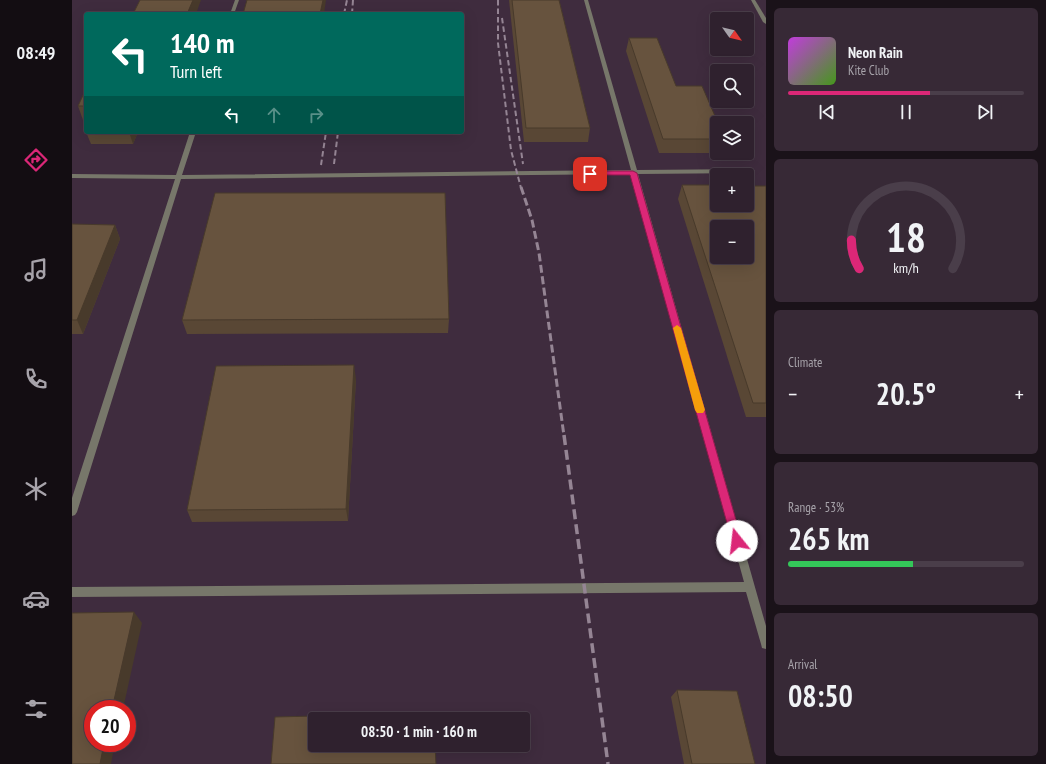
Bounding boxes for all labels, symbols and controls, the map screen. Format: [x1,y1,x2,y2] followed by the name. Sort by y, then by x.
[710,12,754,56] north arrow
[710,12,754,264] map controls
[170,24,234,61] text: 140 m
[104,28,156,80] icon: left
[17,41,55,64] text: 08:49
[848,43,903,62] text: Neon Rain
[170,60,222,83] text: Turn left
[848,62,889,79] text: Kite Club
[710,64,754,108] button: search
[816,101,838,123] icon: previous
[895,101,917,123] icon: pause
[974,101,996,123] icon: next
[221,104,243,126] icon: left
[263,104,285,126] icon: ahead
[305,104,327,126] icon: right
[710,116,754,160] button: layers
[22,146,50,174] icon: directions
[573,157,607,191] pin
[579,163,601,185] icon: arrive
[710,168,754,212] button: +
[886,210,926,263] text: 18
[710,220,754,264] button: −
[22,256,50,284] icon: music
[893,257,919,276] text: km/h
[788,354,822,371] text: Climate
[22,365,50,393] icon: phone
[876,374,936,413] text: 20.5°
[788,380,797,408] text: −
[1015,380,1024,408] text: +
[22,475,50,503] icon: climate
[788,499,844,516] text: Range · 53%
[788,519,869,558] text: 265 km
[716,520,758,562] position arrow
[22,585,50,613] icon: car
[788,656,817,673] text: Arrival
[788,676,853,715] text: 08:50
[22,695,50,723] icon: filters
[84,700,136,752] speed limit sign: 20
[361,722,477,741] text: 08:50 · 1 min · 160 m

